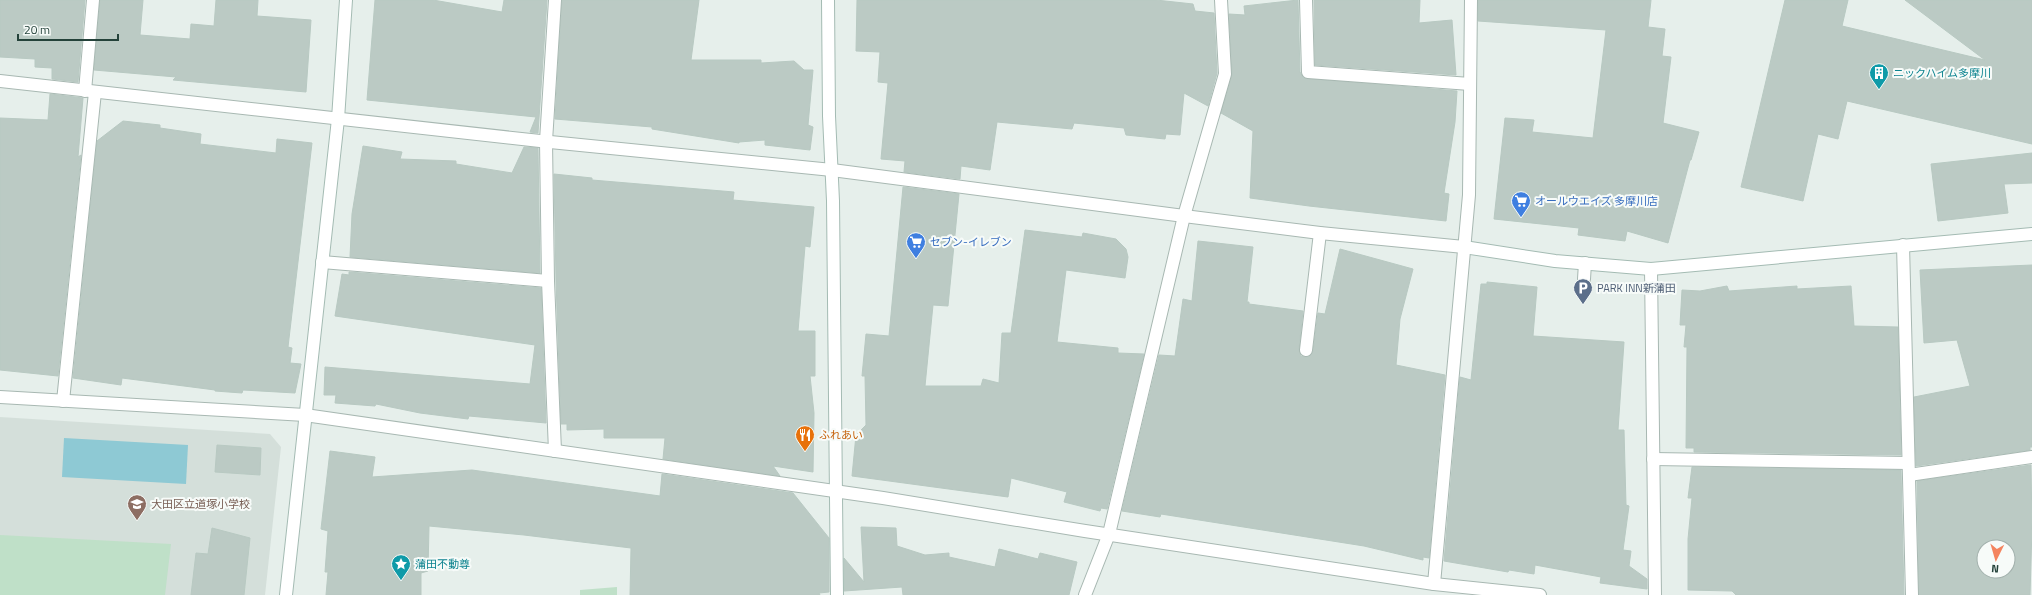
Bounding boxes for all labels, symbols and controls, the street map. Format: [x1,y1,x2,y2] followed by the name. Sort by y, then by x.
[18,16,118,42] scale bar
[24,20,50,39] text: 20 m
[1868,62,1890,90] building icon: ニックハイム多摩川
[1893,65,1991,81] place label: ニックハイム多摩川
[1510,190,1532,218] supermarket icon: オールウエイズ 多摩川店
[1535,193,1658,209] place label: オールウエイズ 多摩川店
[905,231,927,259] supermarket icon: セブン-イレブン
[930,234,1012,250] place label: セブン-イレブン
[1572,277,1594,305] parking icon: PARK INN新蒲田
[1597,280,1676,296] place label: PARK INN新蒲田
[794,424,816,452] restaurant icon: ふれあい
[819,427,863,443] place label: ふれあい
[126,493,148,521] school or university icon: 大田区立道塚小学校
[151,496,250,512] place label: 大田区立道塚小学校
[1976,539,2016,579] north arrow
[390,553,412,581] place icon: 蒲田不動尊
[415,556,470,572] place label: 蒲田不動尊
[1991,561,2000,577] text: N

